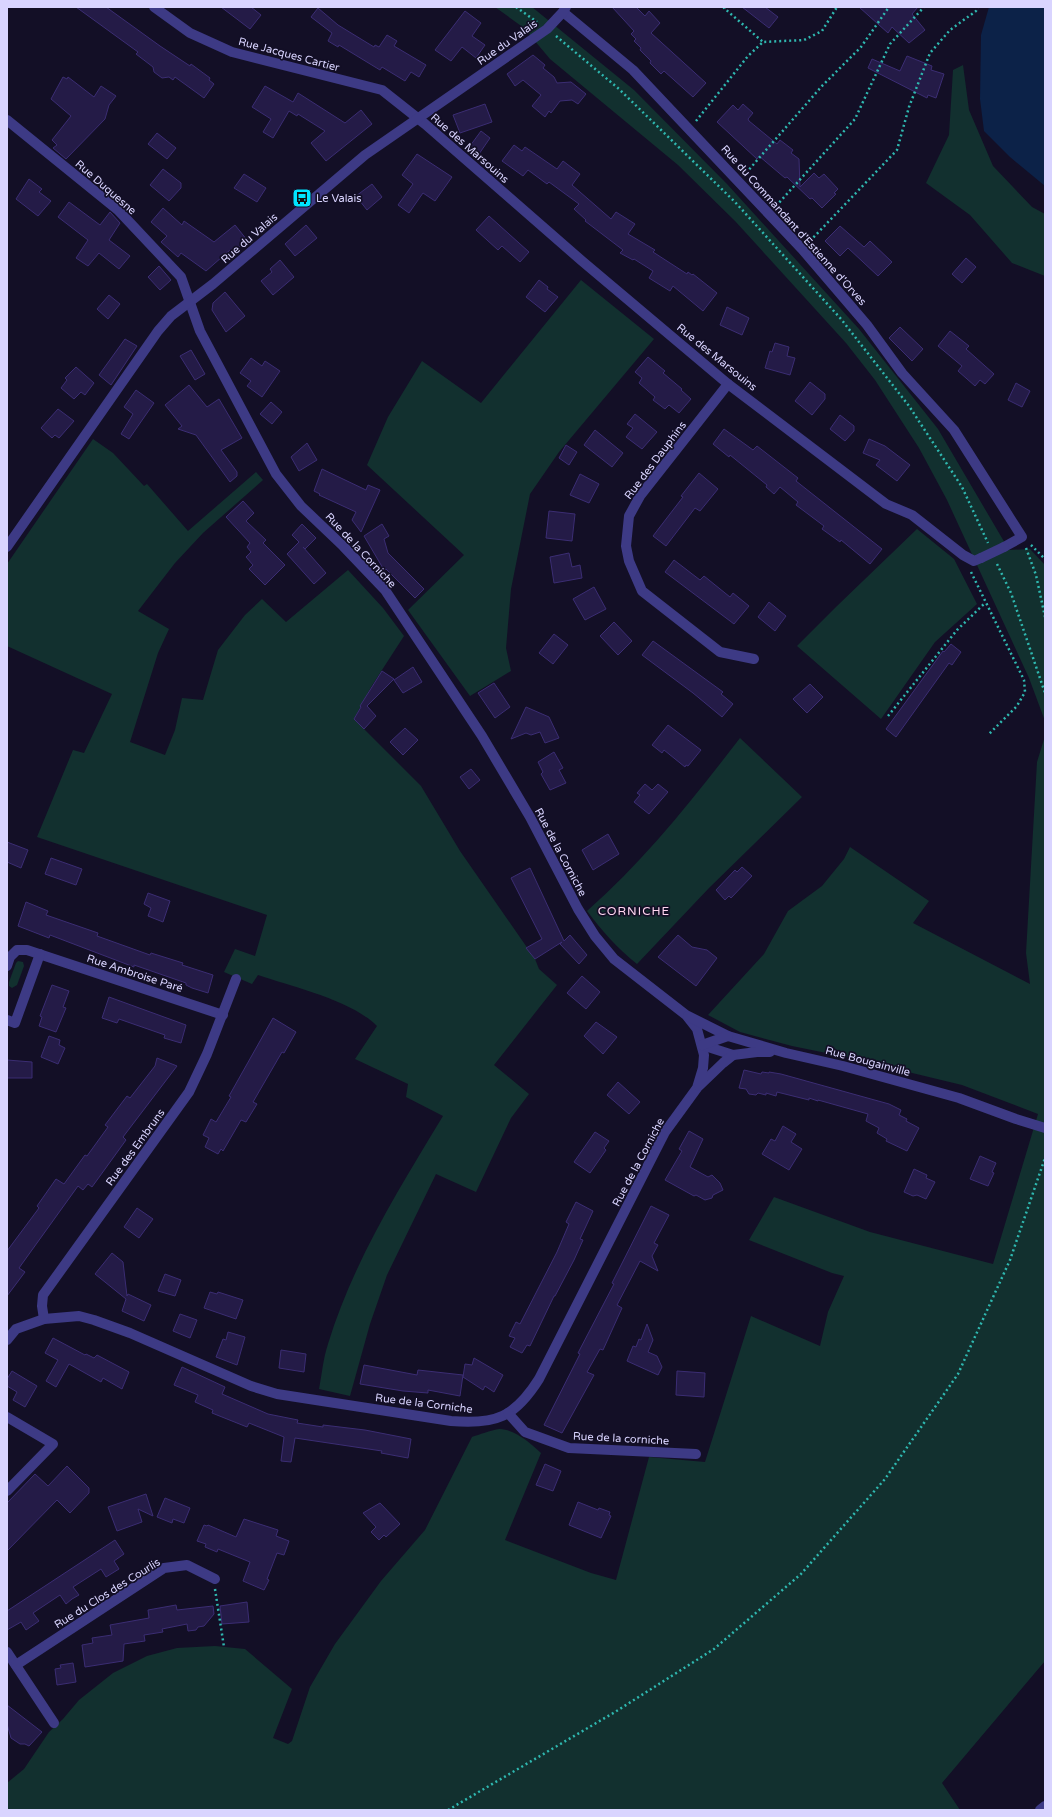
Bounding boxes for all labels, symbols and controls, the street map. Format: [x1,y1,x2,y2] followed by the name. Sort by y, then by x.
[475,17,540,68] street label: Rue du Valais
[237,35,342,74] street label: Rue Jacques Cartier
[428,111,511,186] street label: Rue des Marsouins
[718,143,869,308] street label: Rue du Commandant d'Estienne d'Orves
[73,157,139,217] street label: Rue Duquesne
[291,187,313,209] bus stop icon: Le Valais
[316,192,362,205] place label: Le Valais
[219,210,280,266] street label: Rue du Valais
[674,321,759,394] street label: Rue des Marsouins
[622,419,689,502] street label: Rue des Dauphins
[322,510,399,591] street label: Rue de la Corniche
[532,806,589,899] street label: Rue de la Corniche
[598,904,670,918] district label: CORNICHE
[85,952,185,995] street label: Rue Ambroise Paré
[824,1044,912,1079] street label: Rue Bougainville
[103,1106,168,1188] street label: Rue des Embruns
[610,1116,667,1209] street label: Rue de la Corniche
[374,1391,473,1416] street label: Rue de la Corniche
[573,1429,669,1448] street label: Rue de la corniche
[52,1555,163,1631] street label: Rue du Clos des Courlis

